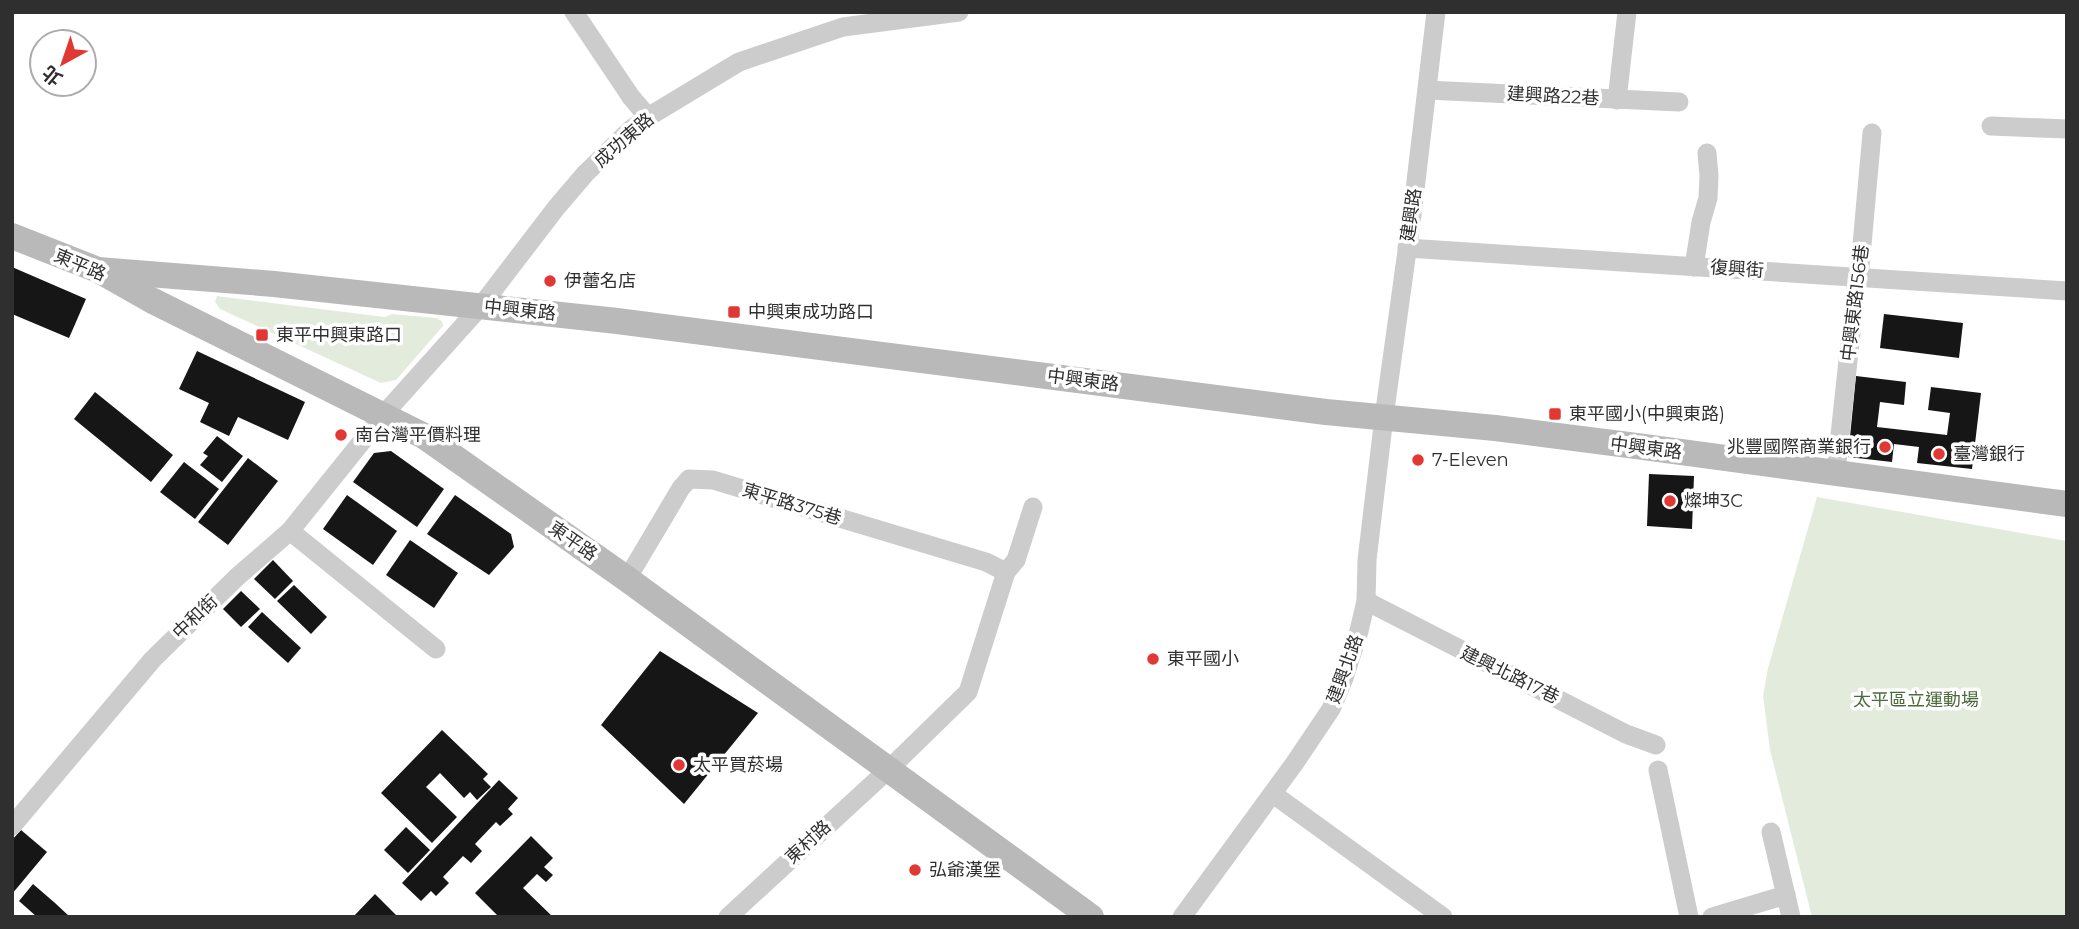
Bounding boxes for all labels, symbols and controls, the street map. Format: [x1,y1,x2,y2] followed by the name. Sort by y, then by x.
[28,28,98,98] north arrow
[38,61,67,91] text: 北
[1506,83,1600,109] street label: 建興路22巷
[590,108,658,172] street label: 成功東路
[1396,187,1426,243] street label: 建興路
[1837,243,1873,363] street label: 中興東路156巷
[51,244,109,286] street label: 東平路
[1709,256,1765,282] street label: 復興街
[564,270,636,292] place label: 伊蕾名店
[542,273,558,289] marker: 伊蕾名店
[483,295,557,325] street label: 中興東路
[748,301,874,323] place label: 中興東成功路口
[726,304,742,320] marker: 中興東成功路口
[276,324,402,346] place label: 東平中興東路口
[254,327,270,343] marker: 東平中興東路口
[1046,365,1120,395] street label: 中興東路
[1569,403,1725,425] place label: 東平國小(中興東路)
[1547,406,1563,422] marker: 東平國小(中興東路)
[355,424,481,446] place label: 南台灣平價料理
[333,427,349,443] marker: 南台灣平價料理
[1609,433,1683,463] street label: 中興東路
[1727,436,1871,458] place label: 兆豐國際商業銀行
[1877,439,1893,455] marker: 兆豐國際商業銀行
[1953,443,2025,465] place label: 臺灣銀行
[1931,446,1947,462] marker: 臺灣銀行
[1432,449,1509,471] place label: 7-Eleven
[1410,452,1426,468] marker: 7-Eleven
[740,479,844,529] street label: 東平路375巷
[1684,490,1743,512] place label: 燦坤3C
[1662,493,1678,509] marker: 燦坤3C
[545,517,601,565] street label: 東平路
[168,590,222,644] street label: 中和街
[1322,631,1368,707] street label: 建興北路
[1457,642,1563,708] street label: 建興北路17巷
[1167,648,1239,670] place label: 東平國小
[1145,651,1161,667] marker: 東平國小
[1853,689,1979,711] park label: 太平區立運動場
[693,754,783,776] place label: 太平買菸場
[671,757,687,773] marker: 太平買菸場
[781,816,835,868] street label: 東村路
[929,859,1001,881] place label: 弘爺漢堡
[907,862,923,878] marker: 弘爺漢堡

